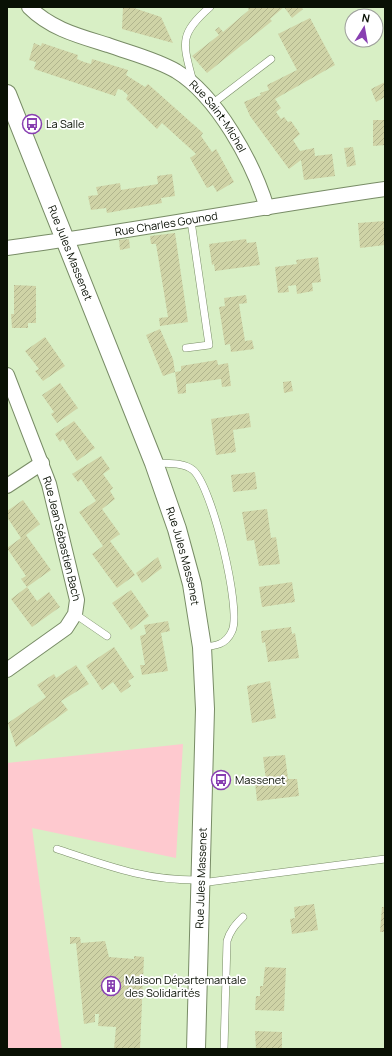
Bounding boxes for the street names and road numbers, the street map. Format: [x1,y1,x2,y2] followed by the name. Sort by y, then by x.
[187,76,250,155] street label: Rue Saint-Michel
[45,203,96,303] street label: Rue Jules Massenet
[114,207,219,239] street label: Rue Charles Gounod
[40,474,85,602] street label: Rue Jean Sébastien Bach
[163,505,203,606] street label: Rue Jules Massenet
[191,827,210,929] street label: Rue Jules Massenet

